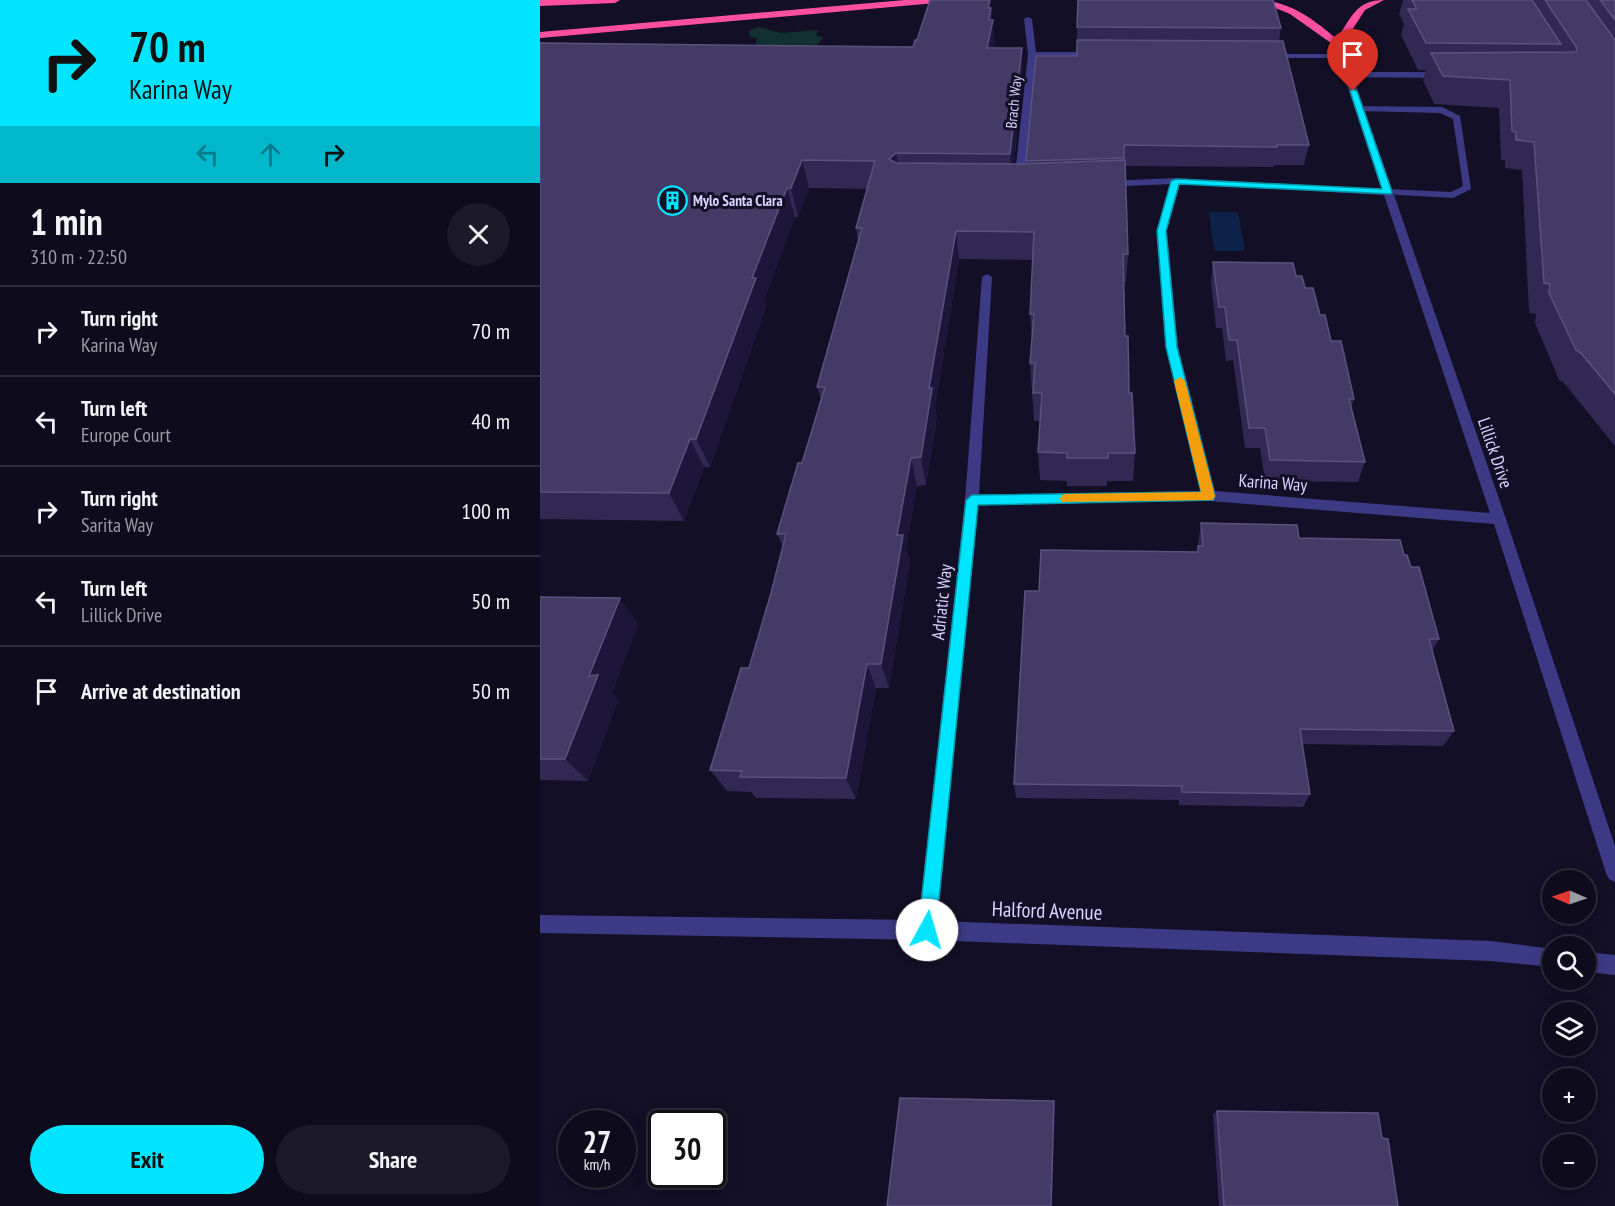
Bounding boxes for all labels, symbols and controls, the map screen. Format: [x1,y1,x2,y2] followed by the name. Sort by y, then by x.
[129,19,206,74] text: 70 m
[30,24,108,102] icon: right
[1327,29,1378,91] pin
[1336,38,1369,71] icon: arrive
[129,72,232,106] text: Karina Way
[1001,74,1026,129] street label: Brach Way
[191,138,224,171] icon: left
[254,138,287,171] icon: ahead
[317,138,350,171] icon: right
[656,185,688,217] building icon: Mylo Santa Clara
[693,191,783,210] place label: Mylo Santa Clara
[30,198,103,245] text: 1 min
[447,203,510,266] button: close
[30,244,127,270] text: 310 m · 22:50
[81,304,158,332] text: Turn right
[30,315,63,348] icon: right
[471,317,510,345] text: 70 m
[81,332,157,358] text: Karina Way
[81,394,147,422] text: Turn left
[30,405,63,438] icon: left
[471,407,510,435] text: 40 m
[1473,415,1518,491] street label: Lillick Drive
[81,422,171,448] text: Europe Court
[1238,469,1308,496] street label: Karina Way
[81,484,158,512] text: Turn right
[30,495,63,528] icon: right
[461,497,510,525] text: 100 m
[81,512,153,538] text: Sarita Way
[926,563,957,641] street label: Adriatic Way
[81,574,147,602] text: Turn left
[30,585,63,618] icon: left
[471,587,510,615] text: 50 m
[81,602,162,628] text: Lillick Drive
[30,675,63,708] icon: arrive
[81,677,241,705] text: Arrive at destination
[471,677,510,705] text: 50 m
[1542,870,1596,924] north arrow
[1542,870,1596,1188] map controls
[991,895,1103,926] street label: Halford Avenue
[895,898,959,962] position arrow
[1542,936,1596,990] button: search
[1542,1002,1596,1056] button: layers
[1542,1068,1596,1122] button: +
[648,1110,726,1188] speed limit sign: 30
[583,1122,611,1161] text: 27
[30,1125,264,1194] button: Exit
[276,1125,510,1194] button: Share
[1542,1134,1596,1188] button: −
[584,1155,610,1174] text: km/h

